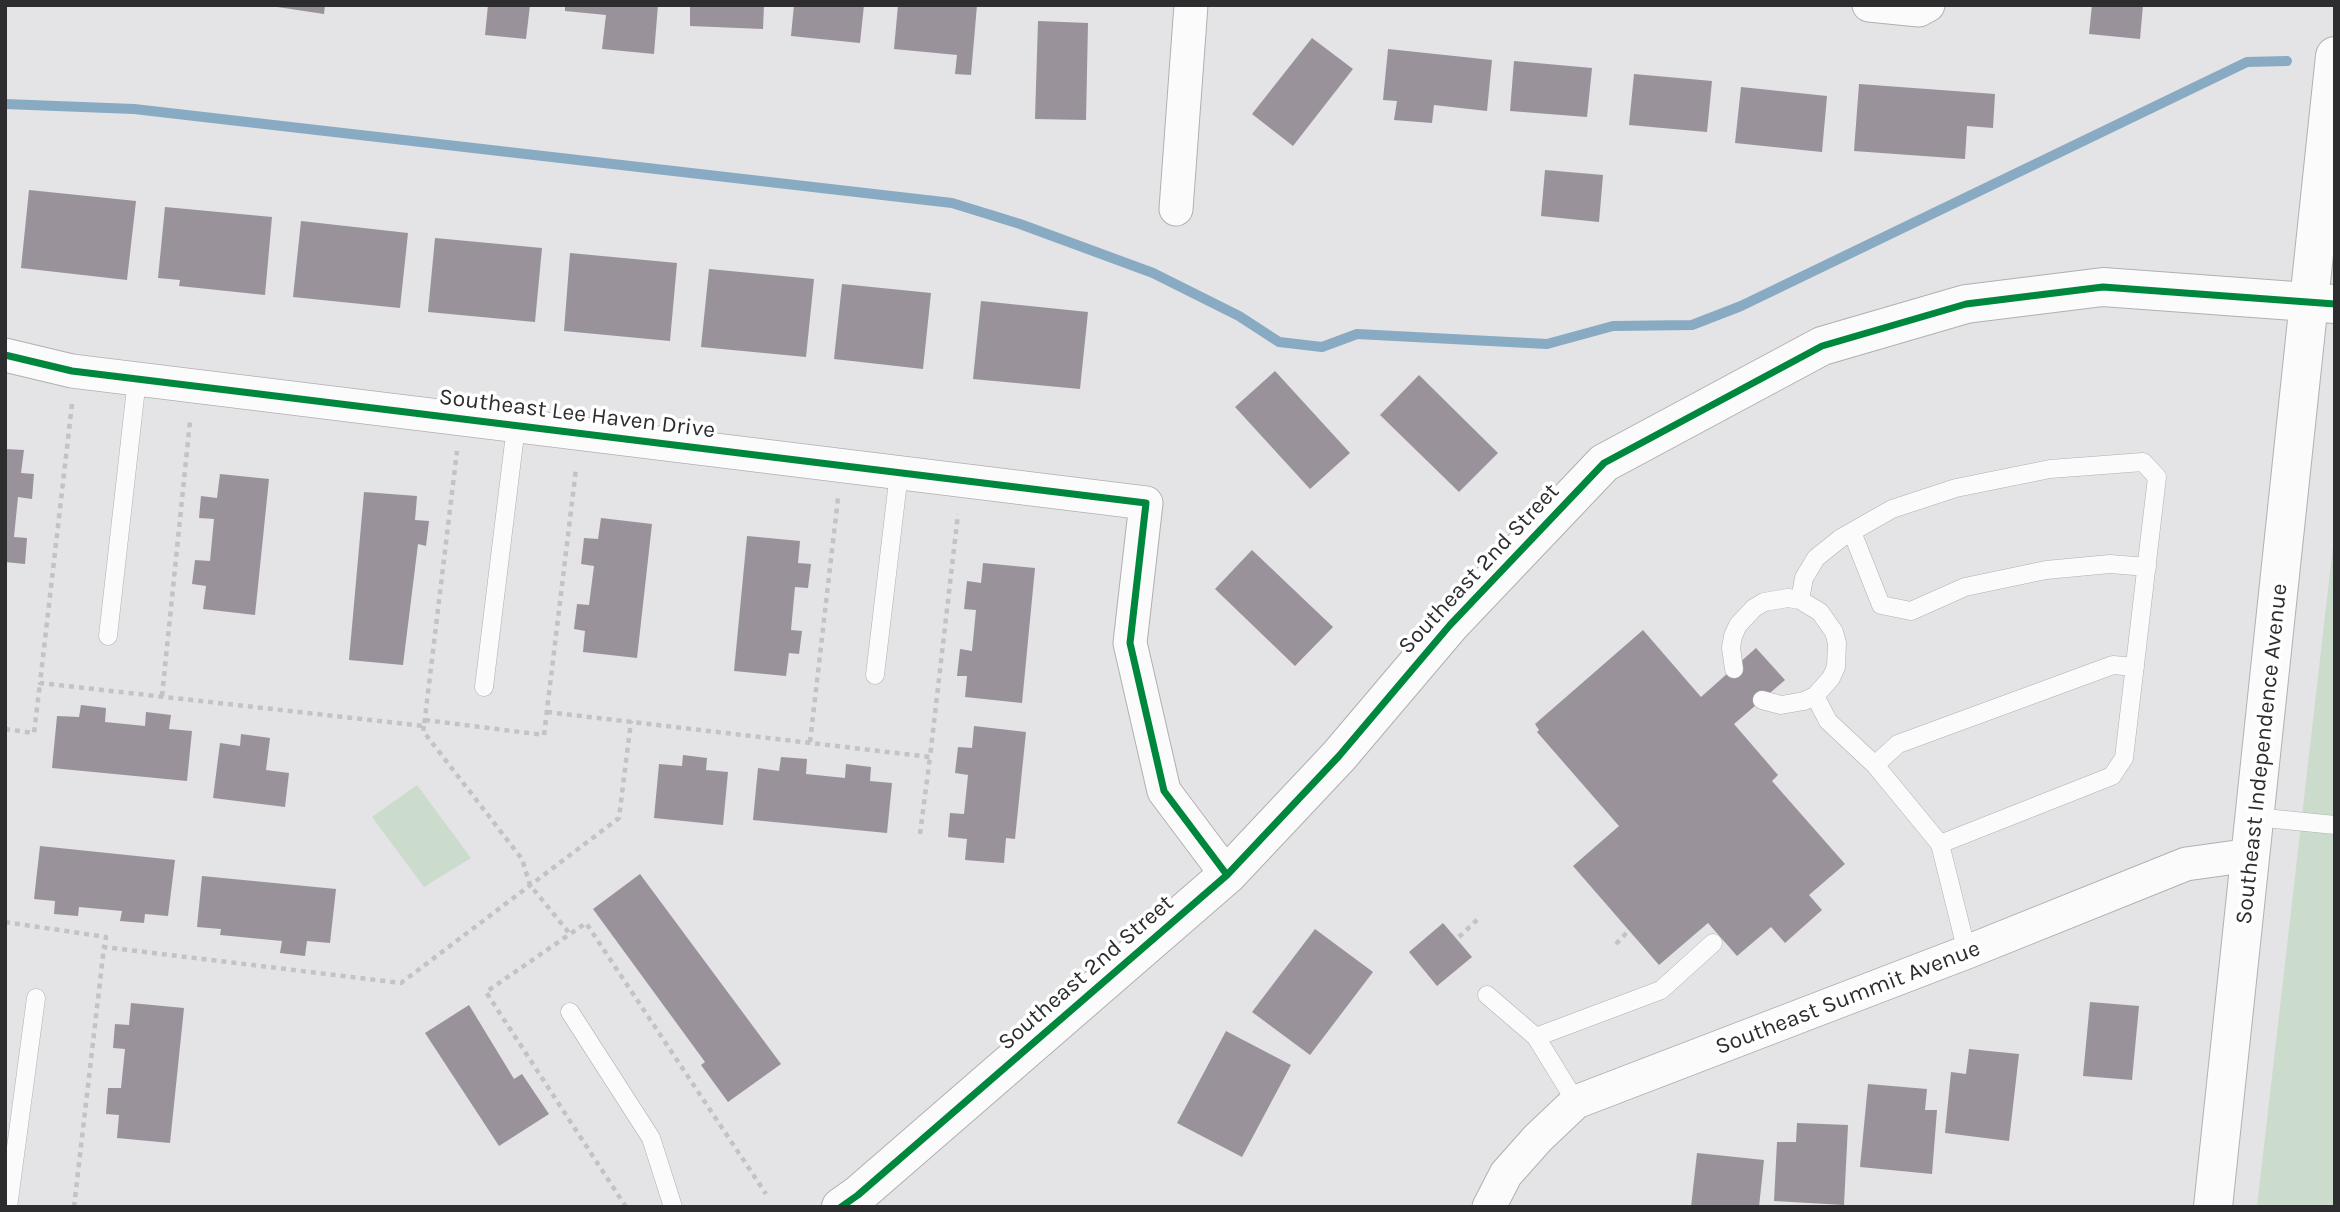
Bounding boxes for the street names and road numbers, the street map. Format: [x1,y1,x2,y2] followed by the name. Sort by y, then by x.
[437,383,717,445] street label: Southeast Lee Haven Drive
[1393,478,1565,660] street label: Southeast 2nd Street
[2230,582,2294,926] street label: Southeast Independence Avenue
[993,889,1179,1057] street label: Southeast 2nd Street
[1712,935,1984,1061] street label: Southeast Summit Avenue

